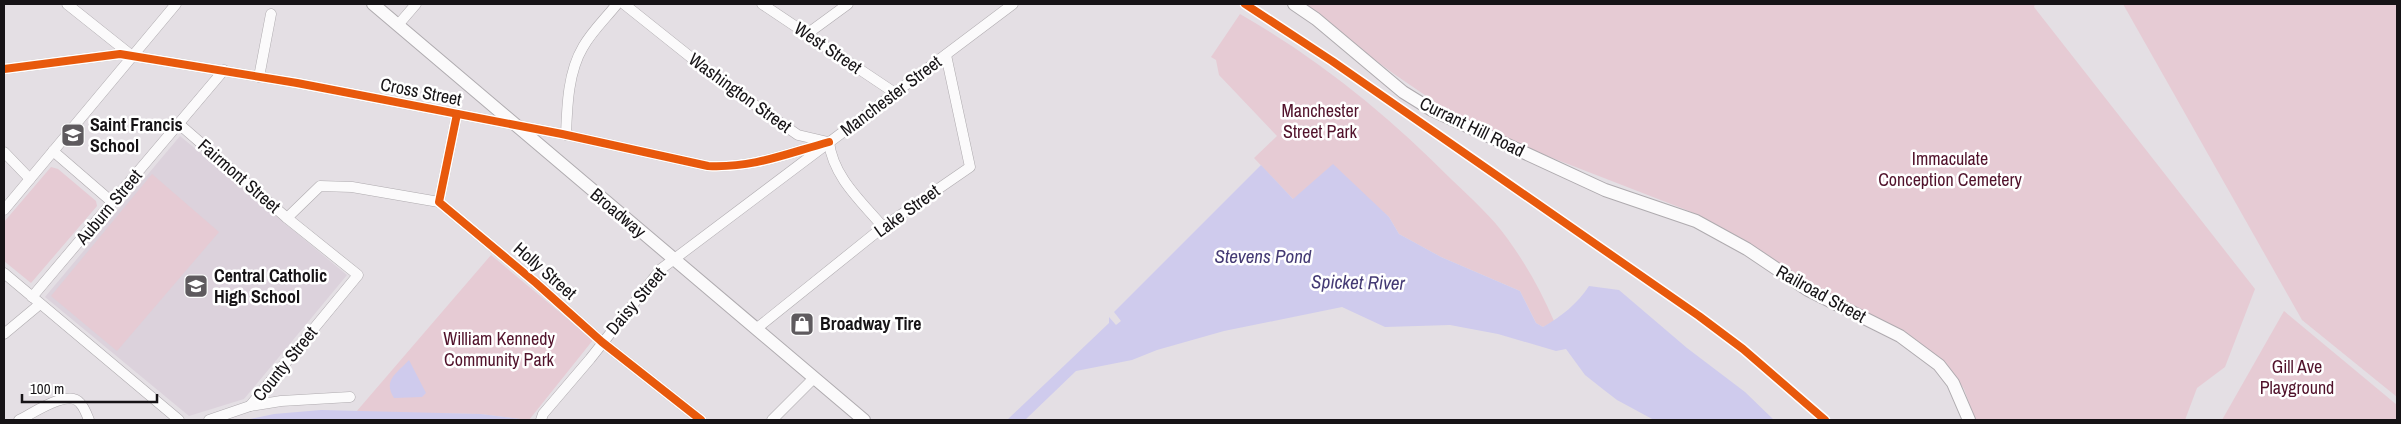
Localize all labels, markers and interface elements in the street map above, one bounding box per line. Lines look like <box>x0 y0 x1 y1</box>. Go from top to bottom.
street label: West Street <box>789 16 867 79</box>
street label: Washington Street <box>684 47 797 138</box>
street label: Manchester Street <box>835 49 946 142</box>
street label: Cross Street <box>378 71 464 112</box>
street label: Currant Hill Road <box>1416 90 1529 163</box>
park label: Manchester Street Park <box>1281 98 1359 144</box>
place label: Saint Francis School <box>90 112 183 158</box>
school or university icon: Saint Francis School <box>60 122 86 148</box>
street label: Fairmont Street <box>193 133 286 218</box>
park label: Immaculate Conception Cemetery <box>1878 146 2022 192</box>
street label: Auburn Street <box>69 164 147 250</box>
street label: Lake Street <box>869 178 945 243</box>
street label: Broadway <box>585 182 652 244</box>
street label: Holly Street <box>508 236 582 305</box>
water label: Stevens Pond <box>1214 243 1312 269</box>
street label: Railroad Street <box>1772 259 1871 329</box>
street label: Daisy Street <box>600 262 671 340</box>
place label: Central Catholic High School <box>214 263 327 309</box>
water label: Spicket River <box>1311 268 1406 296</box>
school or university icon: Central Catholic High School <box>183 273 209 299</box>
shop icon: Broadway Tire <box>789 311 815 337</box>
place label: Broadway Tire <box>820 311 921 336</box>
street label: County Street <box>246 321 323 407</box>
park label: William Kennedy Community Park <box>443 326 555 372</box>
park label: Gill Ave Playground <box>2260 354 2334 400</box>
scale bar <box>22 372 158 404</box>
text: 100 m <box>30 378 64 399</box>

